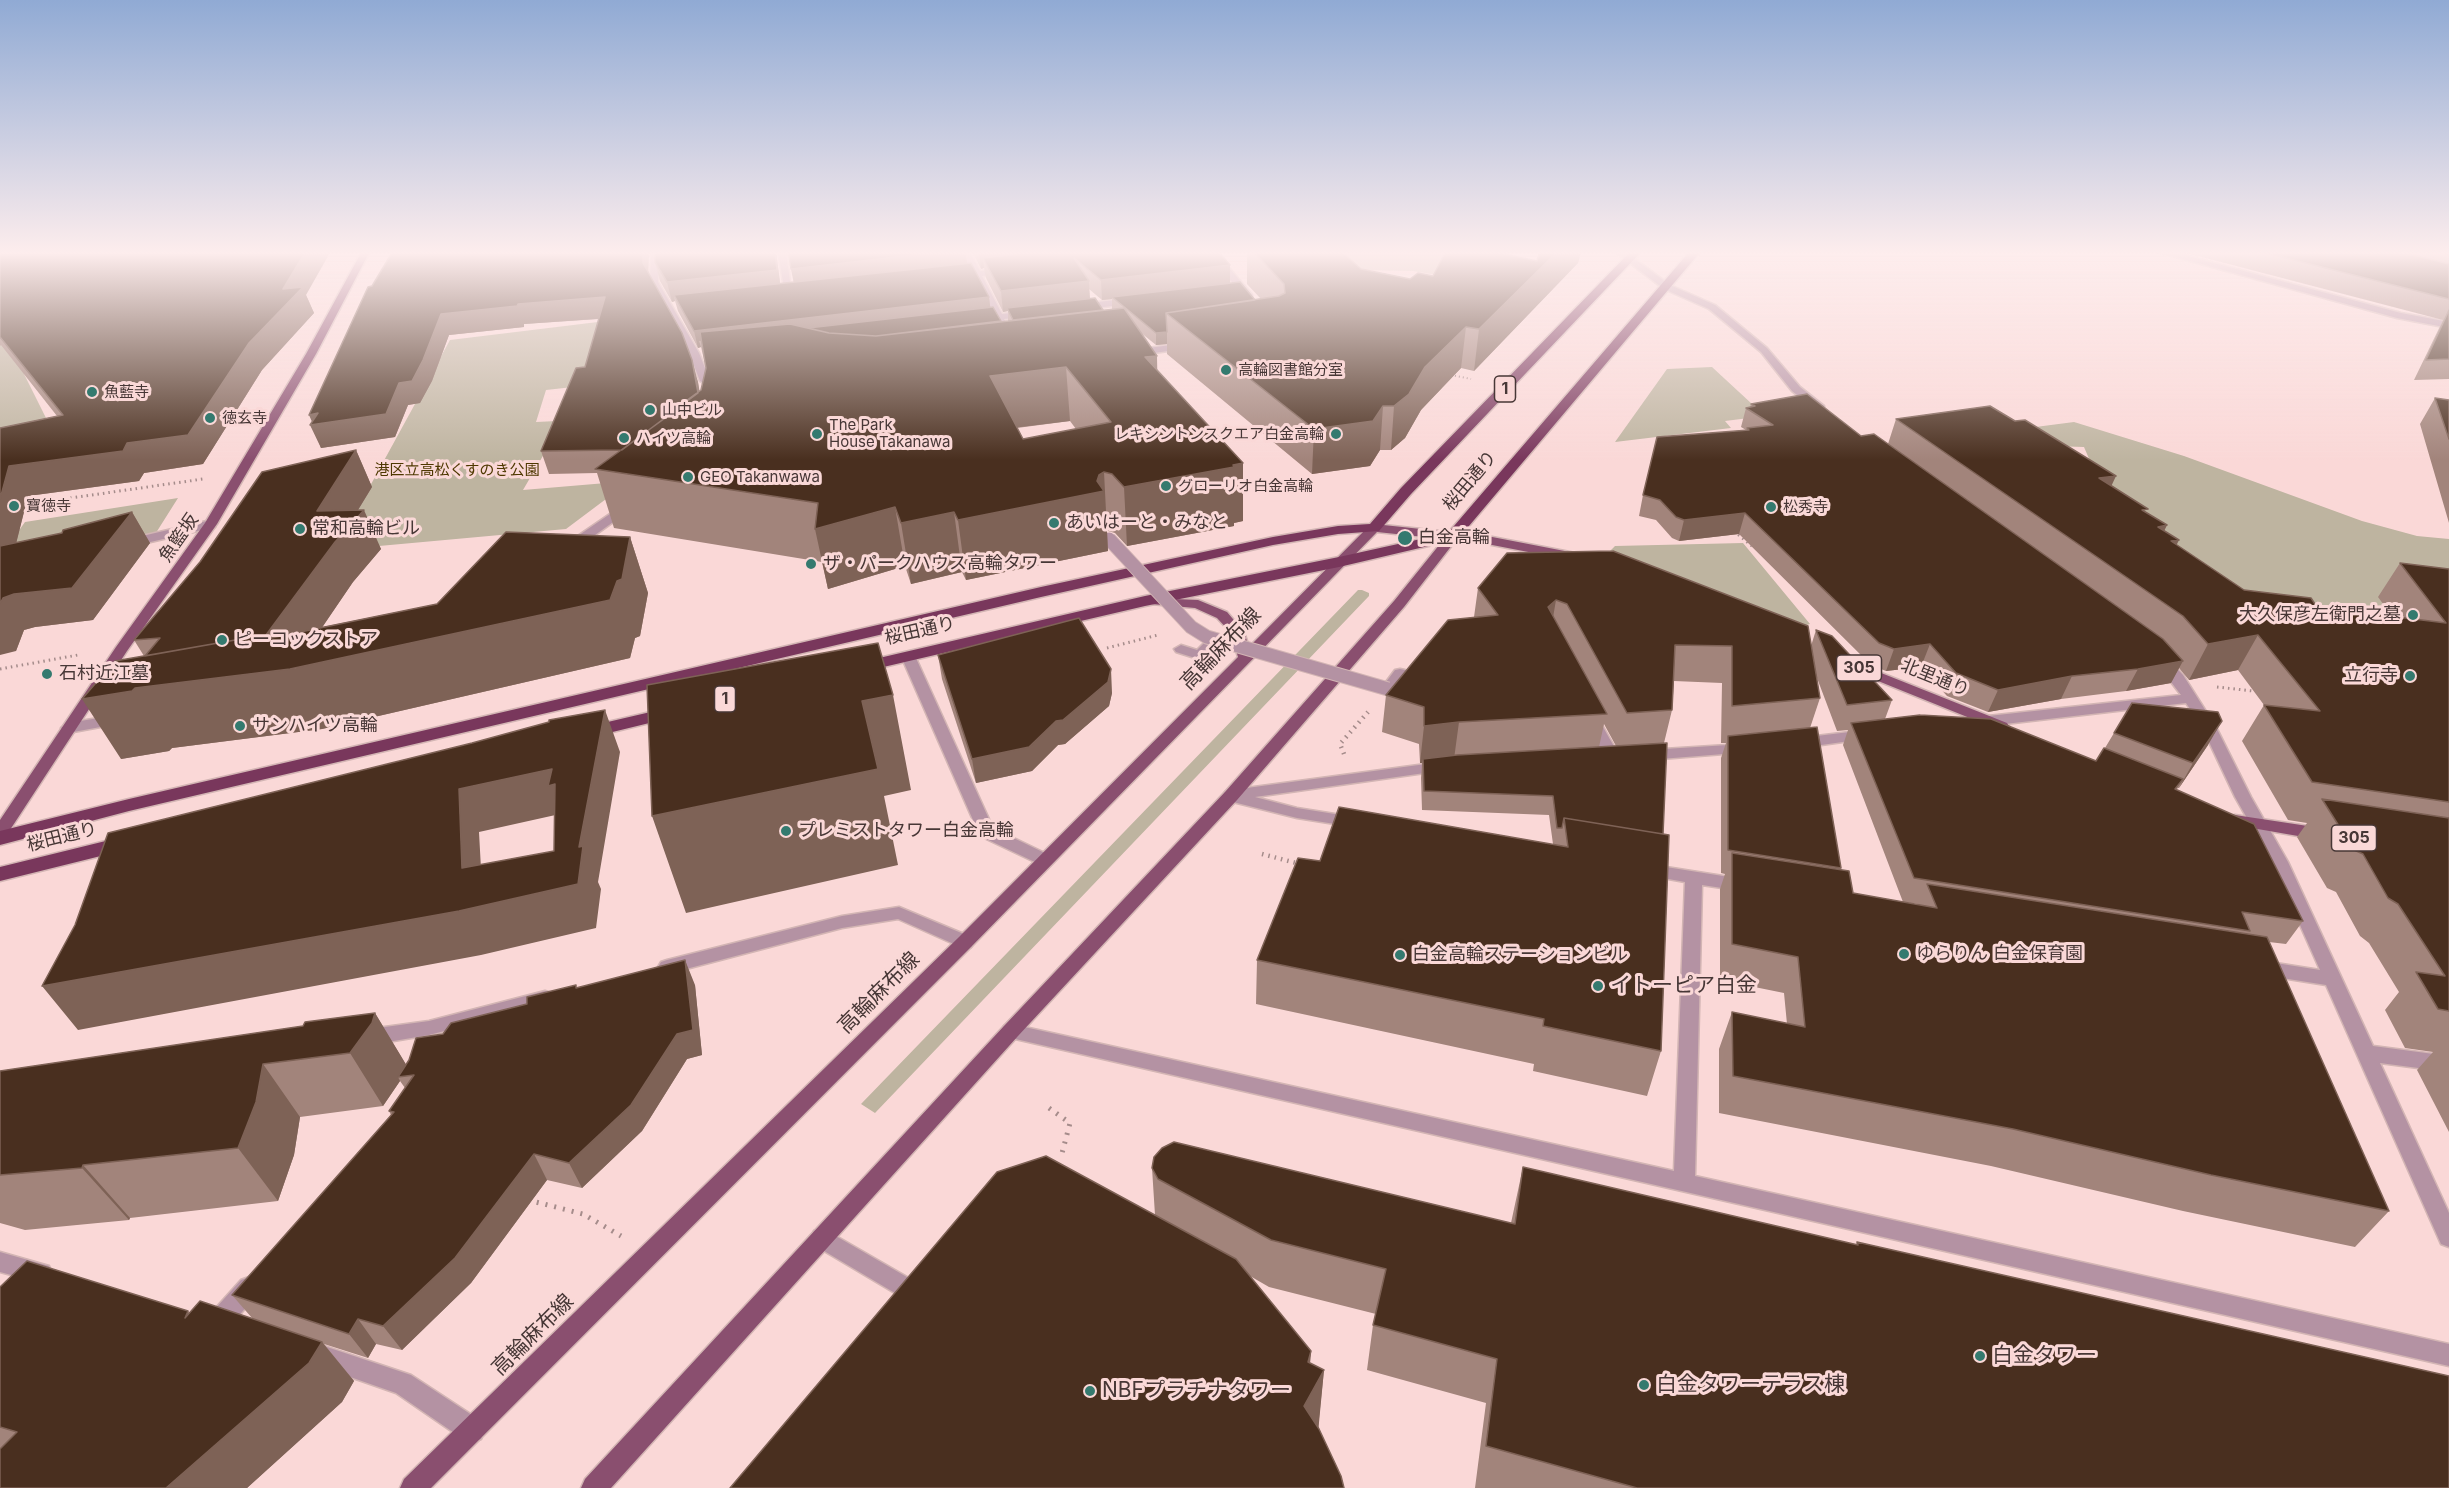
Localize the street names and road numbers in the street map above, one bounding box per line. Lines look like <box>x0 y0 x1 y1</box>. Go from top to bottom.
road number: 1 <box>1494 376 1516 402</box>
street label: 桜田通り <box>1439 446 1501 516</box>
street label: 魚籃坂 <box>155 510 203 566</box>
street label: 高輪麻布線 <box>1175 602 1267 696</box>
street label: 桜田通り <box>882 612 958 650</box>
road number: 305 <box>1836 655 1882 681</box>
street label: 北里通り <box>1898 655 1972 701</box>
road number: 1 <box>714 686 736 712</box>
street label: 桜田通り <box>24 818 100 856</box>
road number: 305 <box>2332 825 2376 851</box>
street label: 高輪麻布線 <box>833 947 925 1039</box>
street label: 高輪麻布線 <box>487 1289 579 1381</box>

